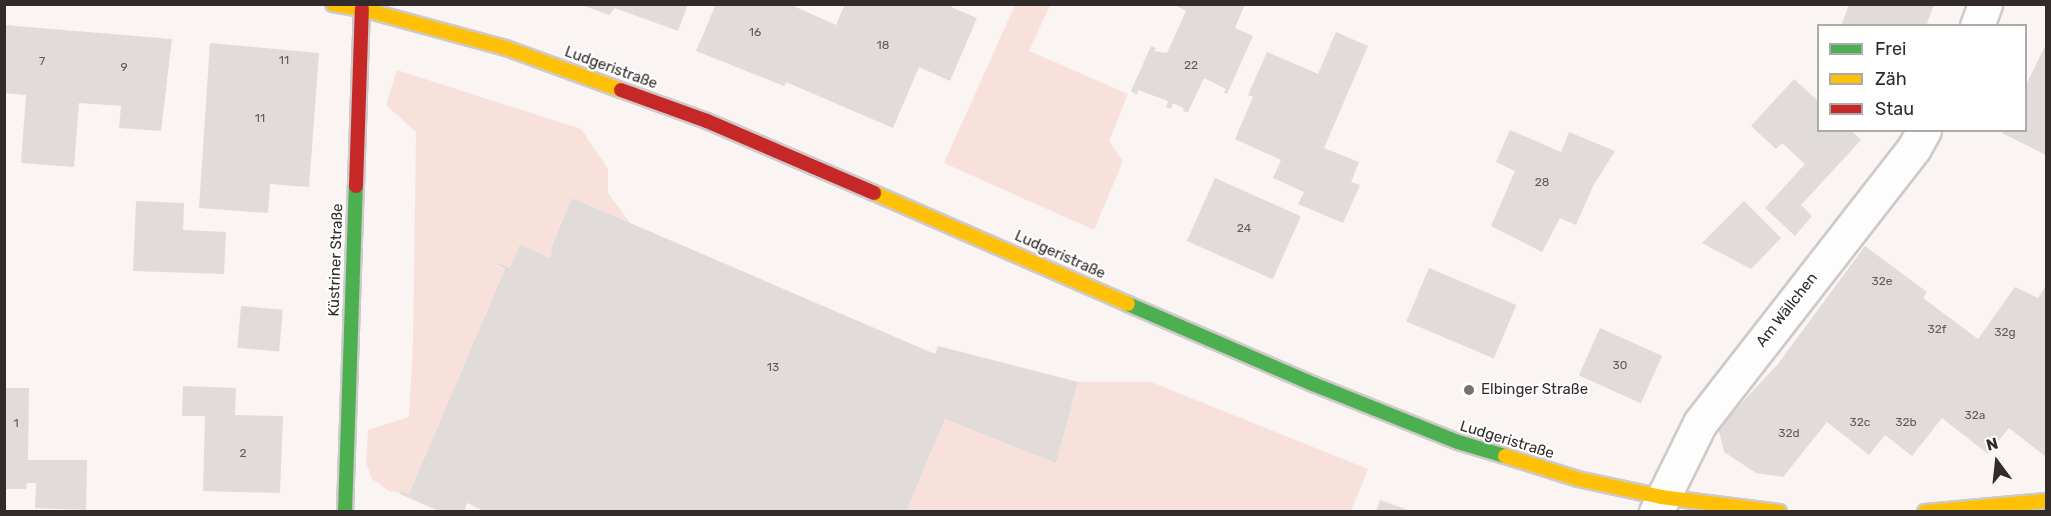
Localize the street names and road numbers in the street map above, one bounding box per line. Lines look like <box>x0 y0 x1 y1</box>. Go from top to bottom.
street label: Ludgeristraße <box>562 43 660 93</box>
street label: Küstriner Straße <box>325 203 347 317</box>
street label: Ludgeristraße <box>1012 227 1108 283</box>
street label: Am Wällchen <box>1752 269 1822 351</box>
street label: Ludgeristraße <box>1458 417 1556 463</box>

